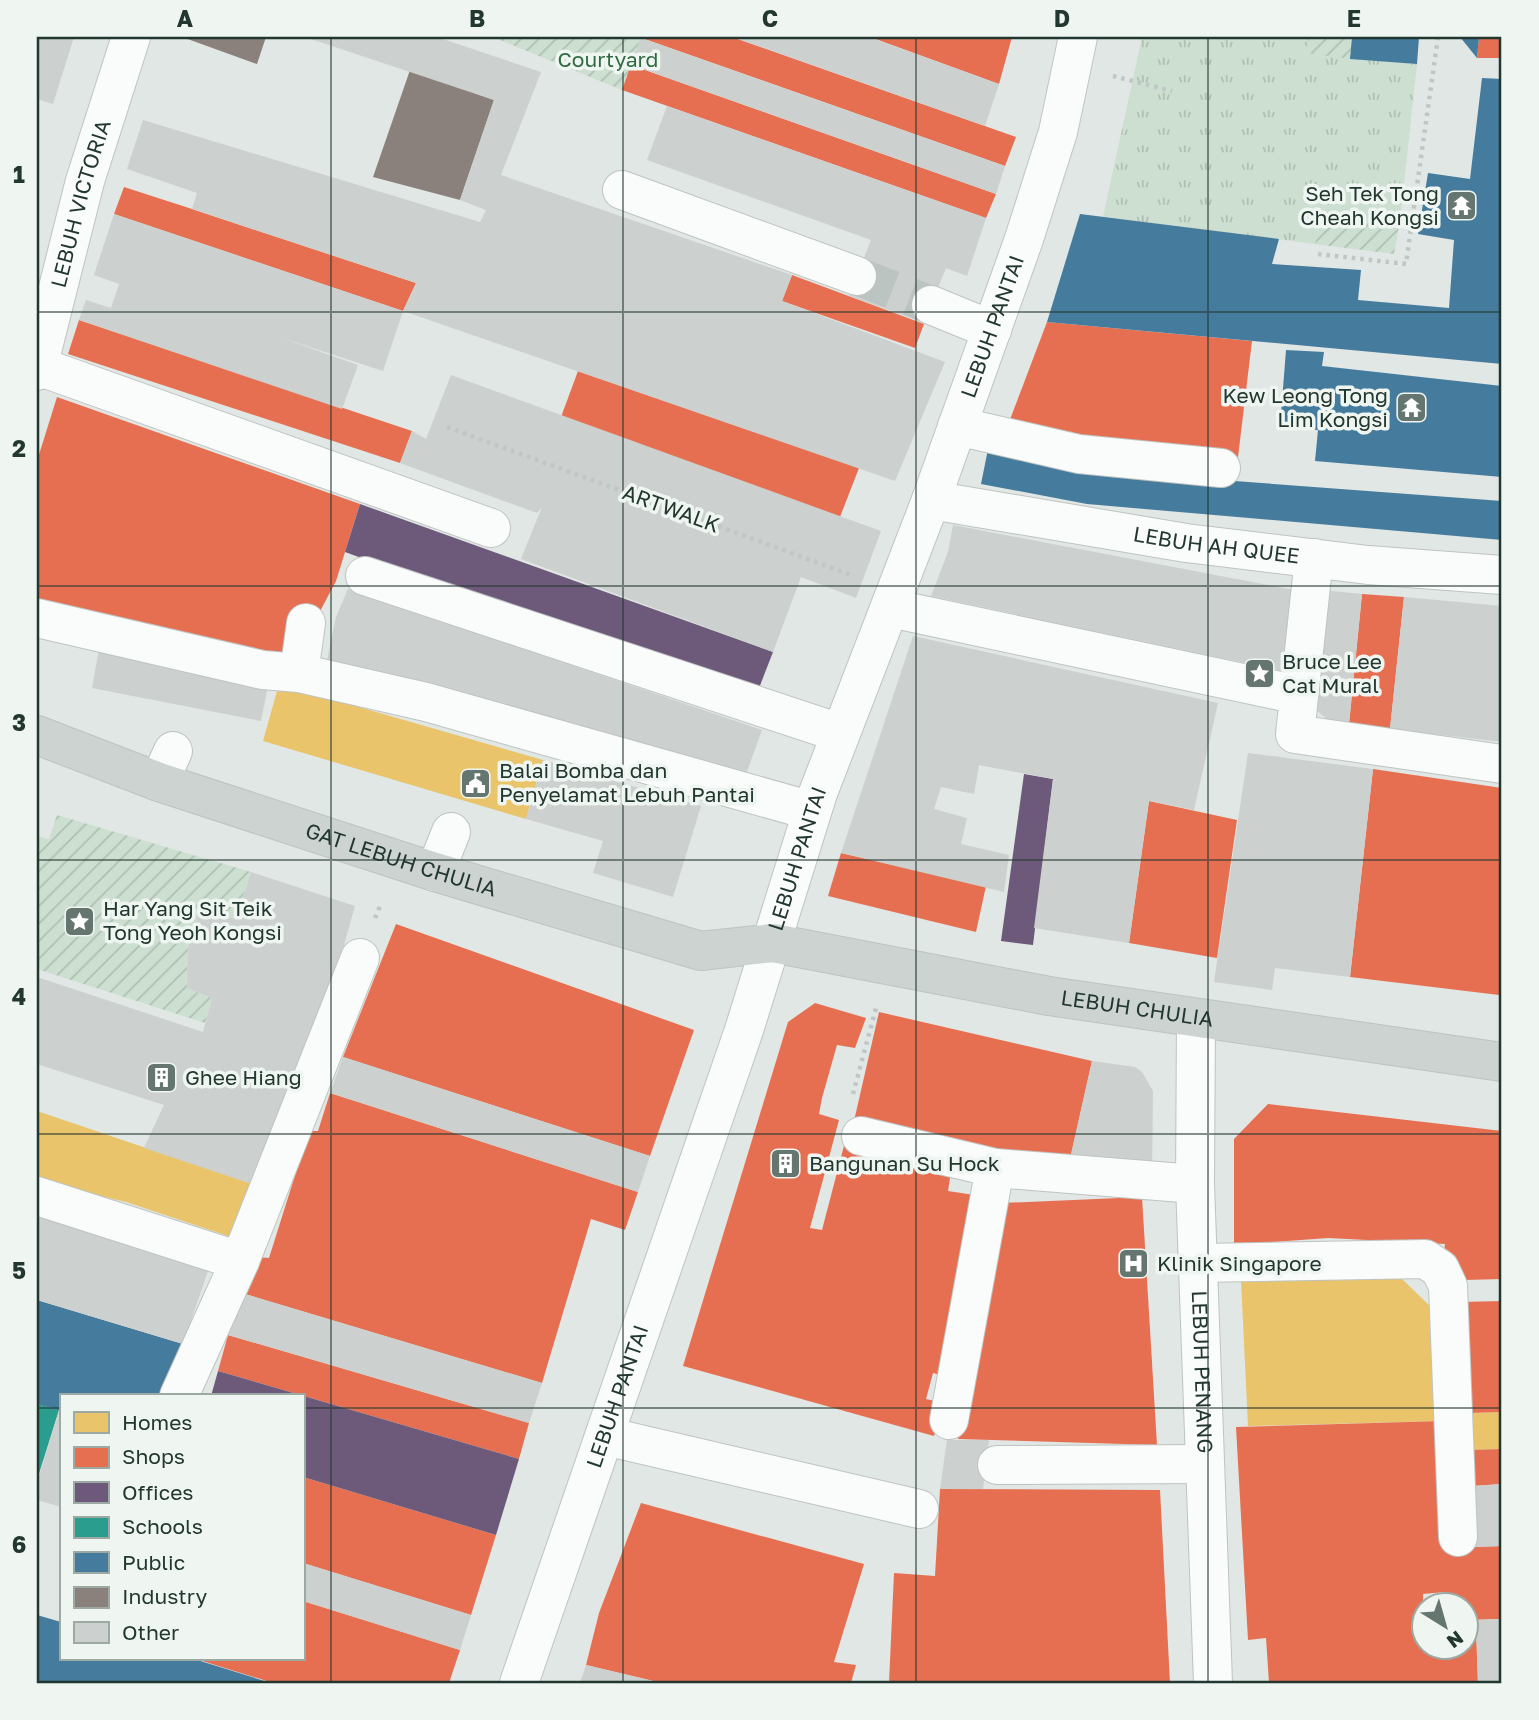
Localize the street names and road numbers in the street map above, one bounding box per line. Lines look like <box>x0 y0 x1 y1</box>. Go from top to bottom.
street label: LEBUH VICTORIA <box>45 116 116 290</box>
street label: LEBUH PANTAI <box>954 252 1029 401</box>
street label: ARTWALK <box>619 479 723 538</box>
street label: LEBUH AH QUEE <box>1132 520 1301 569</box>
street label: LEBUH PANTAI <box>762 783 831 934</box>
street label: GAT LEBUH CHULIA <box>303 817 500 902</box>
street label: LEBUH CHULIA <box>1059 984 1215 1032</box>
street label: LEBUH PENANG <box>1187 1290 1219 1454</box>
street label: LEBUH PANTAI <box>580 1321 653 1471</box>

